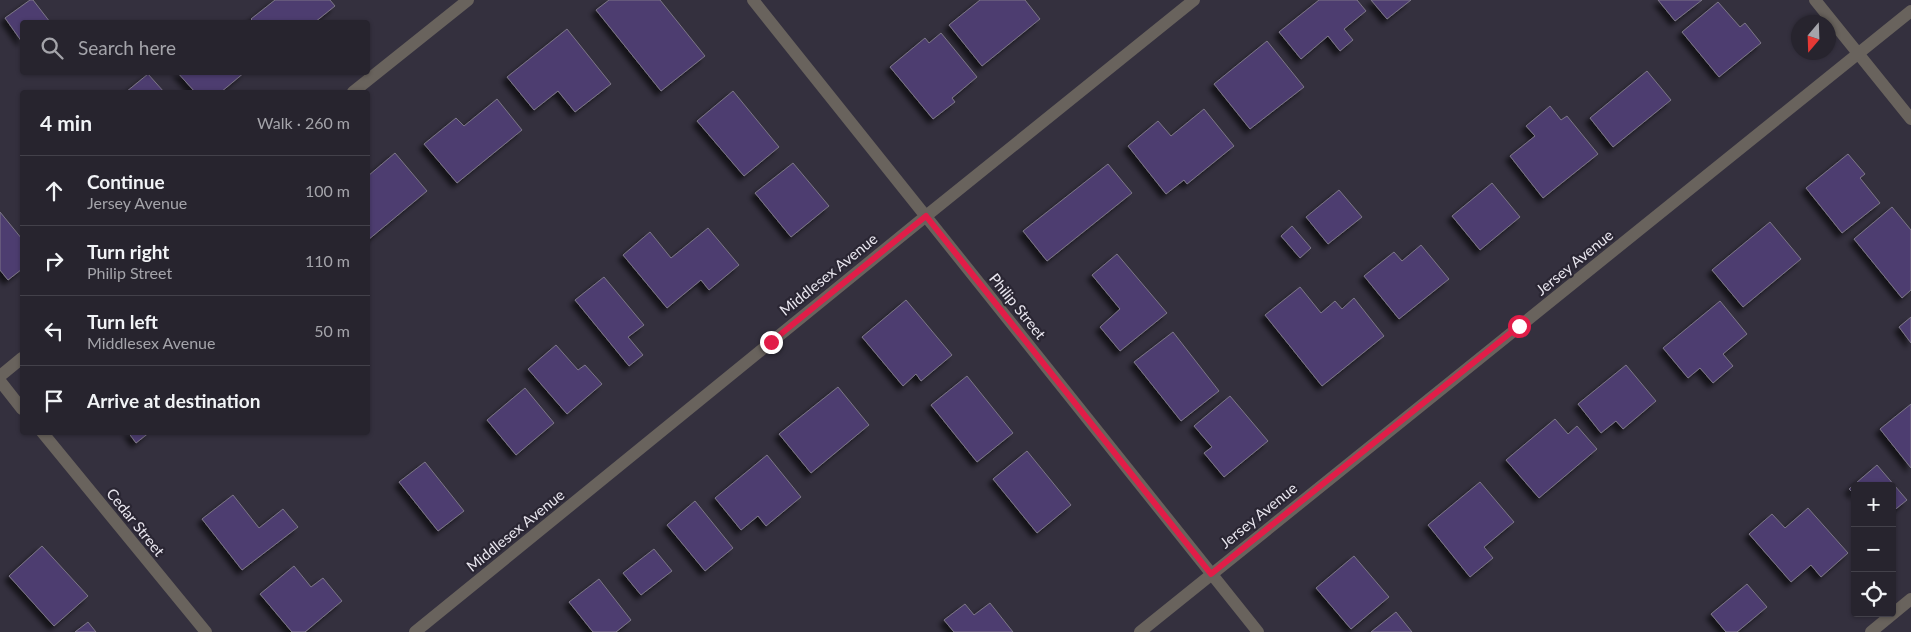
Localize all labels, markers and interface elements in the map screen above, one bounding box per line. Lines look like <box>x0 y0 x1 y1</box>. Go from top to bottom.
north arrow <box>1791 15 1836 60</box>
search box <box>20 20 370 75</box>
icon: search <box>38 34 66 62</box>
text: Search here <box>78 36 176 59</box>
text: 4 min <box>40 110 92 135</box>
text: Walk · 260 m <box>257 113 350 132</box>
text: Continue <box>87 170 165 193</box>
icon: ahead <box>40 177 68 205</box>
text: 100 m <box>305 181 350 200</box>
text: Jersey Avenue <box>87 193 187 212</box>
street label: Jersey Avenue <box>1532 225 1616 299</box>
street label: Middlesex Avenue <box>776 229 881 319</box>
text: Turn right <box>87 240 169 263</box>
icon: right <box>40 247 68 275</box>
text: 110 m <box>305 251 350 270</box>
text: Philip Street <box>87 263 172 282</box>
street label: Philip Street <box>986 269 1050 343</box>
text: Turn left <box>87 310 158 333</box>
route start <box>1508 315 1531 338</box>
icon: left <box>40 317 68 345</box>
text: 50 m <box>314 321 350 340</box>
route end <box>760 331 783 354</box>
text: Middlesex Avenue <box>87 333 216 352</box>
icon: arrive <box>40 387 68 415</box>
text: Arrive at destination <box>87 389 260 412</box>
street label: Jersey Avenue <box>1216 478 1300 552</box>
map controls <box>1851 482 1896 617</box>
button: + <box>1851 482 1896 527</box>
street label: Cedar Street <box>103 484 169 560</box>
street label: Middlesex Avenue <box>463 485 568 575</box>
button: − <box>1851 527 1896 572</box>
button: locate <box>1851 572 1896 617</box>

